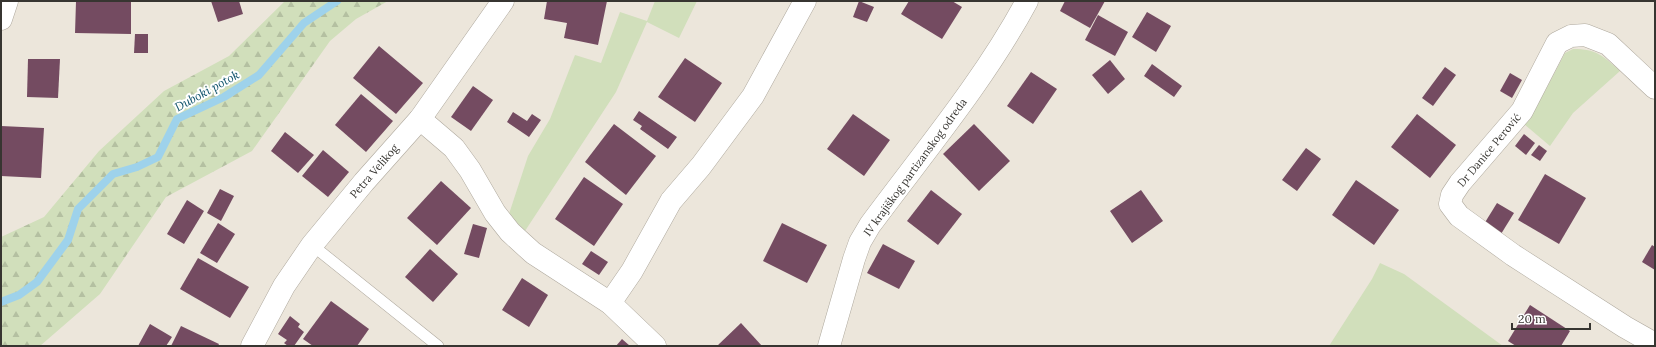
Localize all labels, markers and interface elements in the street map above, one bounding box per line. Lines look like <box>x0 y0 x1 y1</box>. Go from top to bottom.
water label: Duboki potok <box>172 67 242 114</box>
street label: IV krajiškog partizanskog odreda <box>860 95 970 239</box>
street label: Dr Danice Perović <box>1454 110 1524 190</box>
street label: Petra Velikog <box>347 140 402 201</box>
scale bar <box>1512 305 1590 331</box>
text: 20 m <box>1518 311 1546 326</box>

